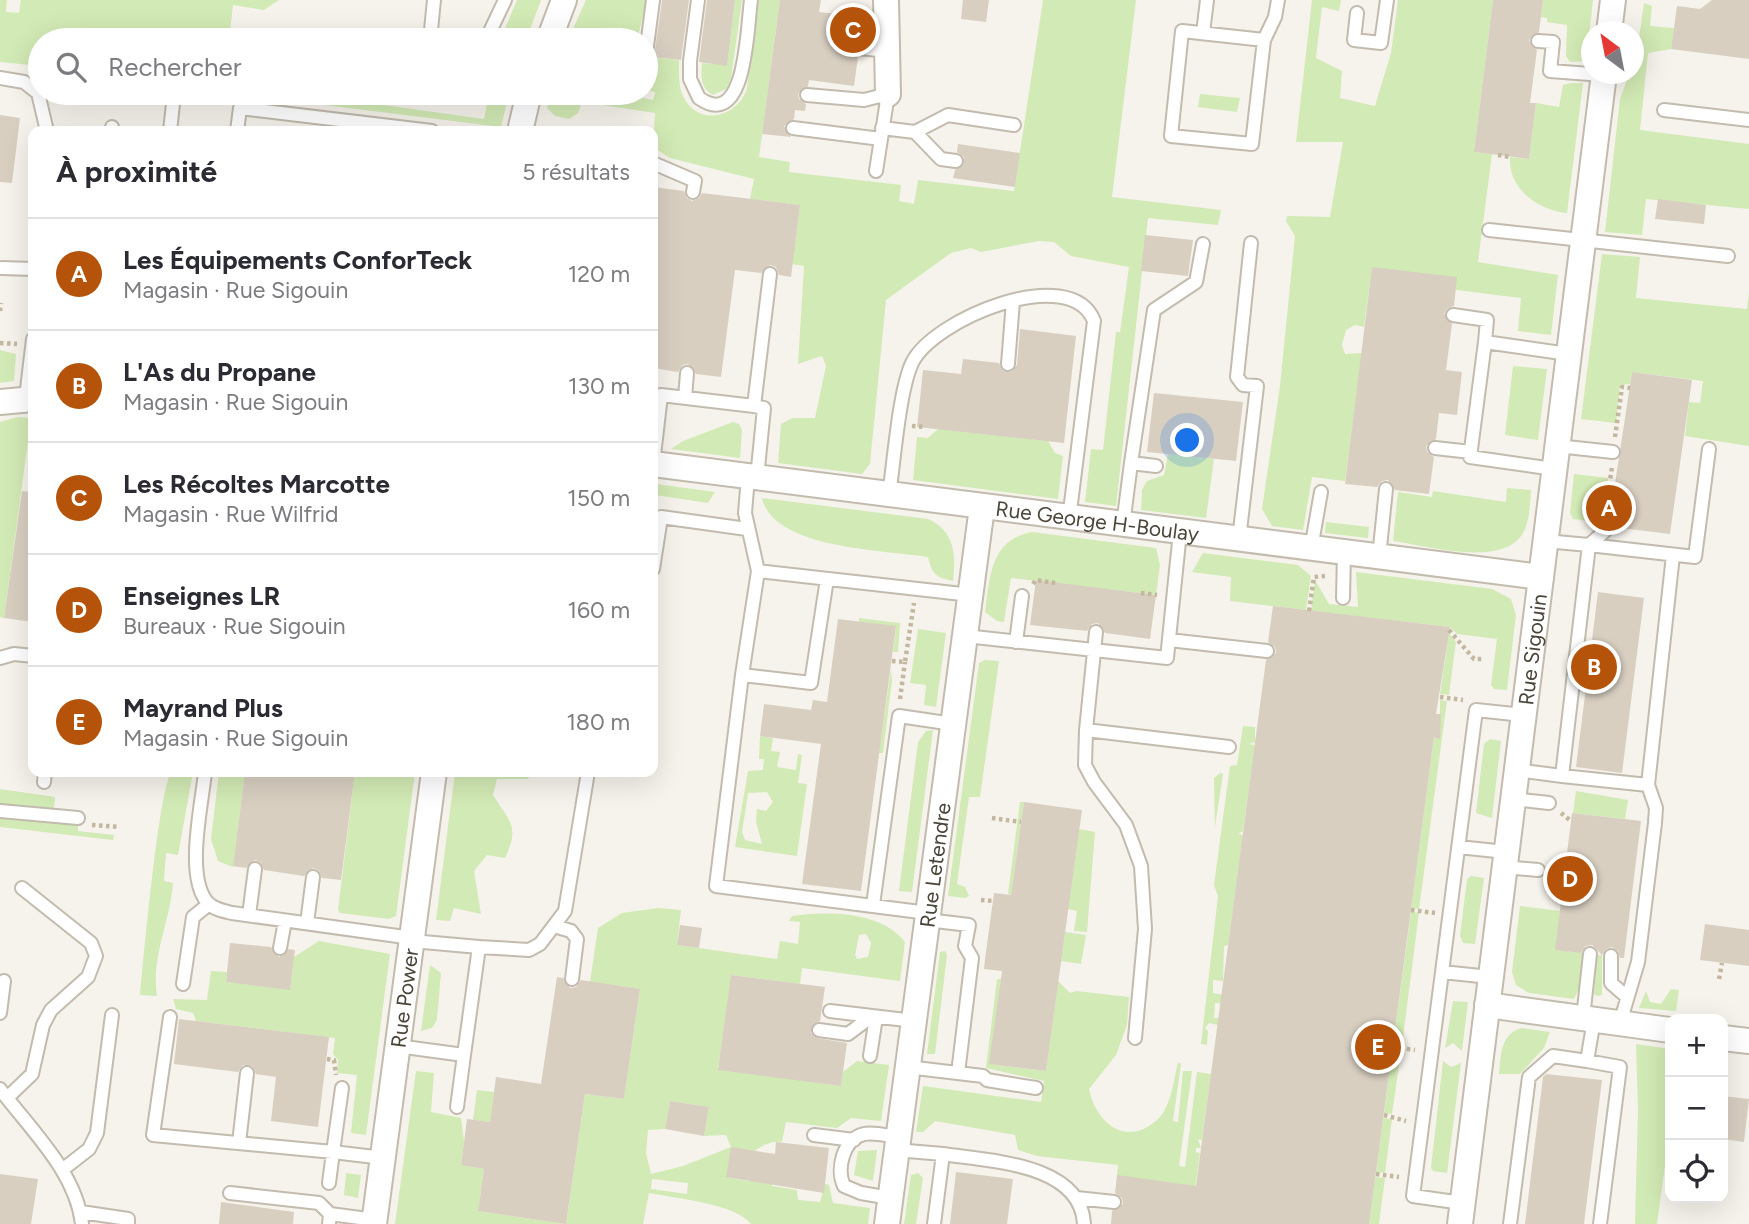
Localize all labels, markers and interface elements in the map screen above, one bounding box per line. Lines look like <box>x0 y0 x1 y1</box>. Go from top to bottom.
pin: C <box>830 4 876 56</box>
north arrow <box>1581 21 1644 84</box>
search box <box>28 28 658 105</box>
icon: search <box>52 48 90 86</box>
text: Rechercher <box>108 51 242 83</box>
text: À proximité <box>56 153 217 190</box>
text: 5 résultats <box>522 158 630 186</box>
text: Les Équipements ConforTeck <box>123 244 472 276</box>
text: A <box>71 260 87 288</box>
text: 120 m <box>568 260 630 288</box>
text: Magasin · Rue Sigouin <box>123 276 348 304</box>
text: L'As du Propane <box>123 356 316 388</box>
text: B <box>72 372 86 400</box>
text: 130 m <box>568 372 630 400</box>
text: Magasin · Rue Sigouin <box>123 388 348 416</box>
your location <box>1170 423 1204 457</box>
text: Les Récoltes Marcotte <box>123 468 390 500</box>
pin: A <box>1586 482 1632 534</box>
text: C <box>71 484 87 512</box>
text: 150 m <box>567 484 630 512</box>
street label: Rue George H-Boulay <box>994 495 1201 546</box>
text: Magasin · Rue Wilfrid <box>123 500 339 528</box>
text: Enseignes LR <box>123 580 280 612</box>
street label: Rue Sigouin <box>1513 592 1551 707</box>
text: D <box>71 596 87 624</box>
text: 160 m <box>567 596 630 624</box>
text: Bureaux · Rue Sigouin <box>123 612 346 640</box>
pin: B <box>1571 641 1617 693</box>
text: Mayrand Plus <box>123 692 283 724</box>
text: E <box>72 708 86 736</box>
text: 180 m <box>566 708 630 736</box>
text: Magasin · Rue Sigouin <box>123 724 348 752</box>
street label: Rue Letendre <box>914 801 955 929</box>
pin: D <box>1547 853 1593 905</box>
street label: Rue Power <box>385 947 423 1049</box>
map controls <box>1665 1014 1728 1203</box>
button: + <box>1665 1014 1728 1077</box>
pin: E <box>1355 1021 1401 1073</box>
button: − <box>1665 1077 1728 1140</box>
button: locate <box>1665 1140 1728 1203</box>

